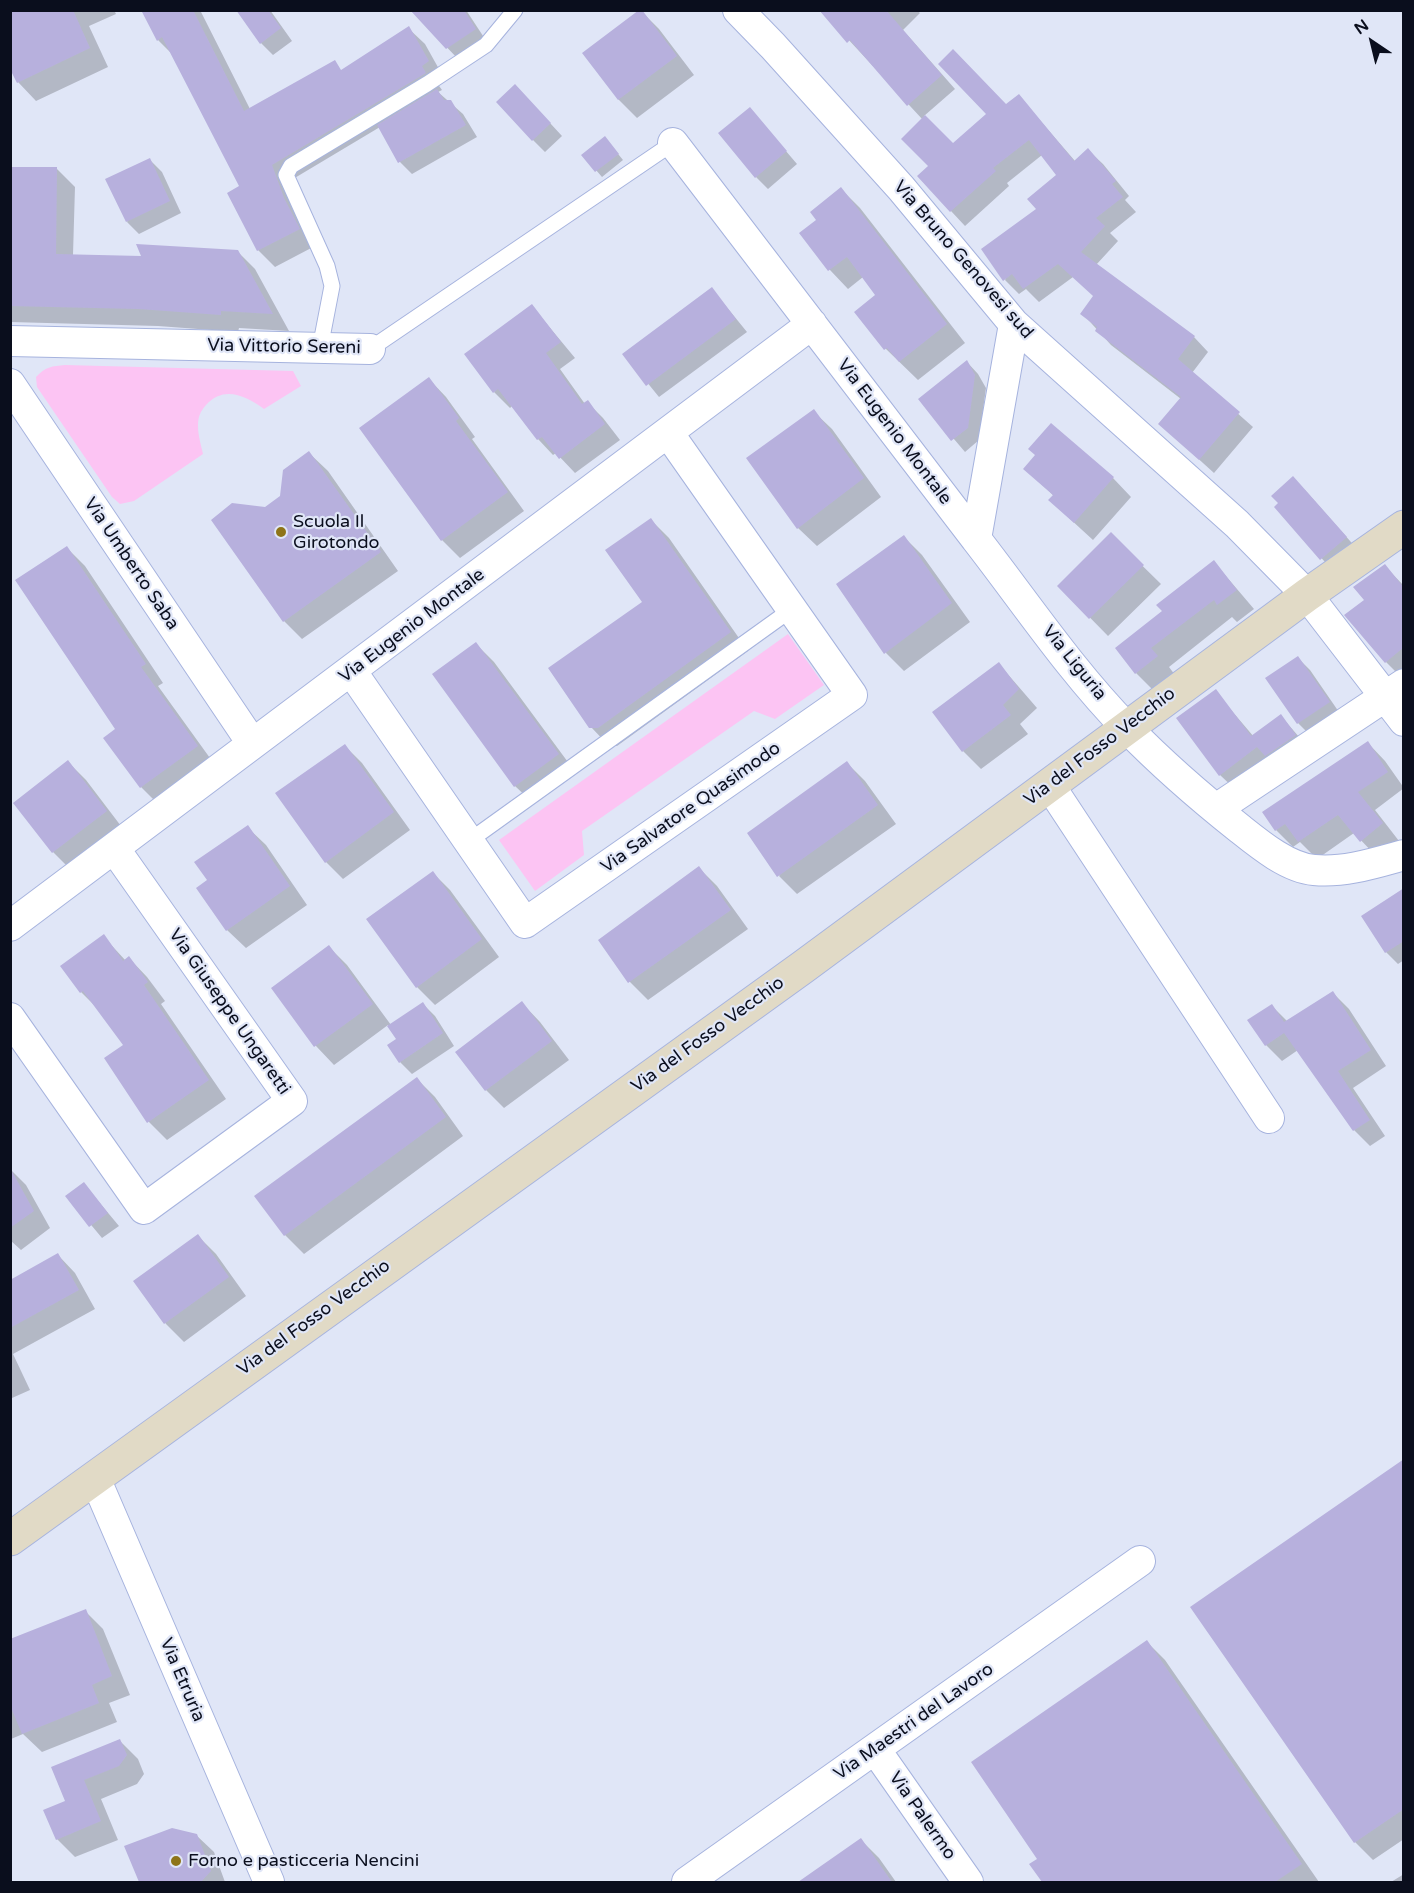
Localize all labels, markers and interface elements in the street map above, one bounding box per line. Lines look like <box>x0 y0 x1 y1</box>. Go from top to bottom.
north arrow <box>1342 12 1402 72</box>
text: N <box>1351 15 1373 39</box>
street label: Via Bruno Genovesi sud <box>888 177 1038 343</box>
street label: Via Vittorio Sereni <box>207 335 361 359</box>
street label: Via Eugenio Montale <box>832 355 956 509</box>
street label: Via Umberto Saba <box>79 494 183 634</box>
place label: Scuola Il Girotondo <box>293 511 380 554</box>
marker: Scuola Il Girotondo <box>274 525 288 539</box>
street label: Via Eugenio Montale <box>335 564 489 688</box>
street label: Via Liguria <box>1037 621 1111 705</box>
street label: Via del Fosso Vecchio <box>1020 683 1180 811</box>
street label: Via Salvatore Quasimodo <box>597 738 785 878</box>
street label: Via Giuseppe Ungaretti <box>163 925 295 1099</box>
street label: Via del Fosso Vecchio <box>627 972 789 1098</box>
street label: Via del Fosso Vecchio <box>233 1255 395 1381</box>
street label: Via Etruria <box>155 1635 209 1725</box>
street label: Via Maestri del Lavoro <box>830 1659 998 1785</box>
street label: Via Palermo <box>884 1768 960 1864</box>
place label: Forno e pasticceria Nencini <box>188 1850 419 1872</box>
marker: Forno e pasticceria Nencini <box>169 1854 183 1868</box>

